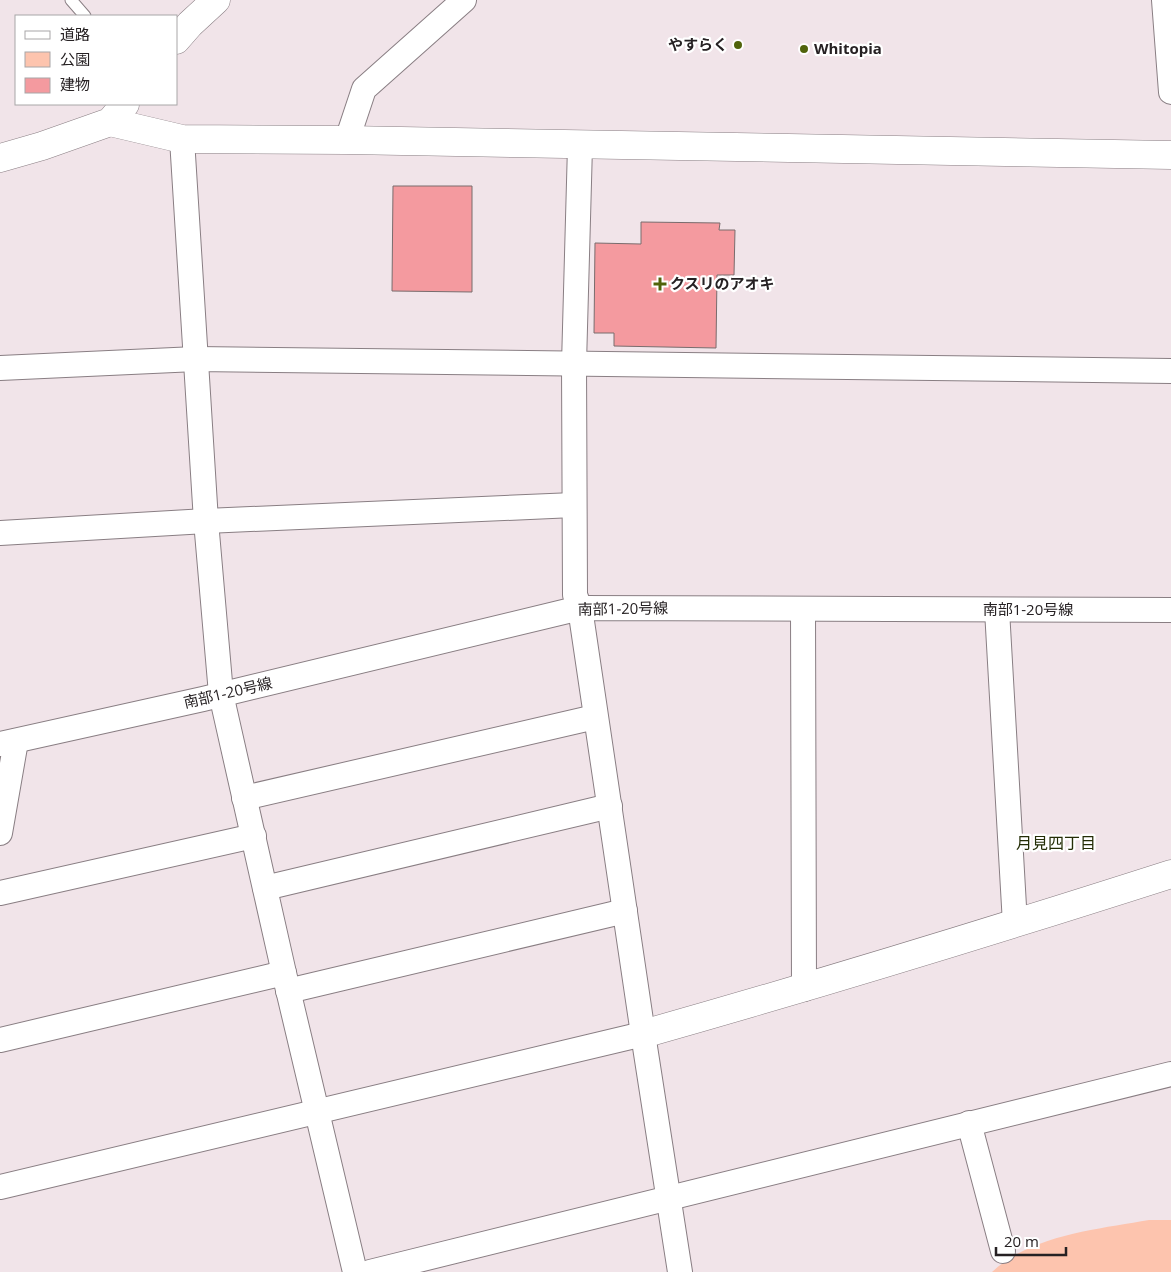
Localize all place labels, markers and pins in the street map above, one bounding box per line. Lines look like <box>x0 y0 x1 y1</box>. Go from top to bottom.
place label: やすらく <box>668 34 728 54</box>
place label: Whitopia <box>814 38 882 58</box>
marker: やすらく <box>732 39 744 51</box>
marker: Whitopia <box>798 43 810 55</box>
place label: クスリのアオキ <box>670 273 775 293</box>
marker: クスリのアオキ <box>654 278 666 290</box>

